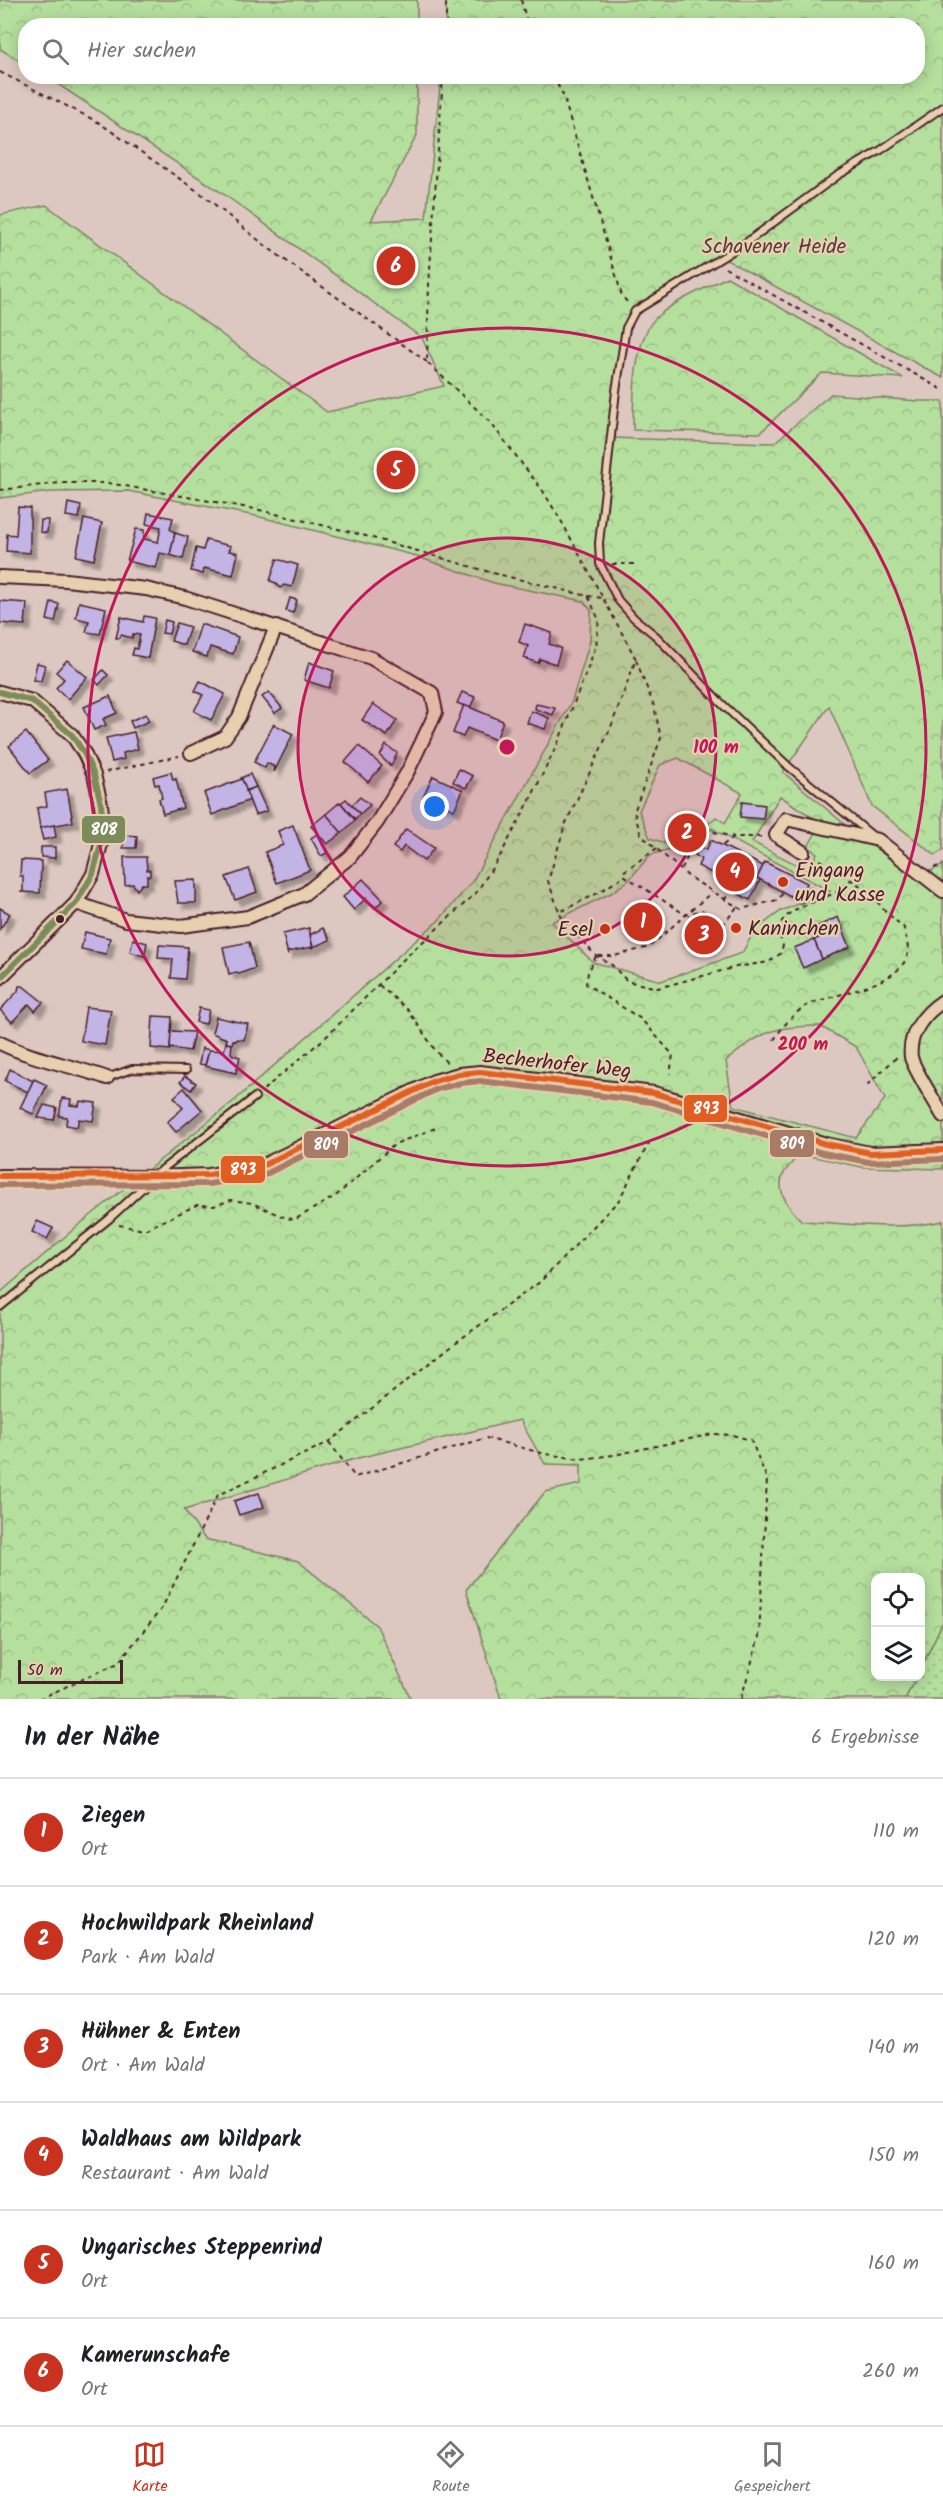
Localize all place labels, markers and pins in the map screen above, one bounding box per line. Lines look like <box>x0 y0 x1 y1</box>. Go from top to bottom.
pin: 6 <box>376 244 416 288</box>
pin: 5 <box>376 448 416 492</box>
centre of rings <box>497 737 517 757</box>
pin: 2 <box>668 810 706 856</box>
pin: 4 <box>716 850 754 894</box>
place label: Eingang und Kasse <box>795 855 885 912</box>
marker: Eingang und Kasse <box>776 875 790 889</box>
pin: 1 <box>624 900 662 944</box>
pin: 3 <box>684 912 724 958</box>
unlabelled marker <box>54 913 66 925</box>
place label: Kaninchen <box>748 913 839 946</box>
place label: Esel <box>557 914 593 947</box>
marker: Kaninchen <box>729 921 743 935</box>
marker: Esel <box>598 922 612 936</box>

